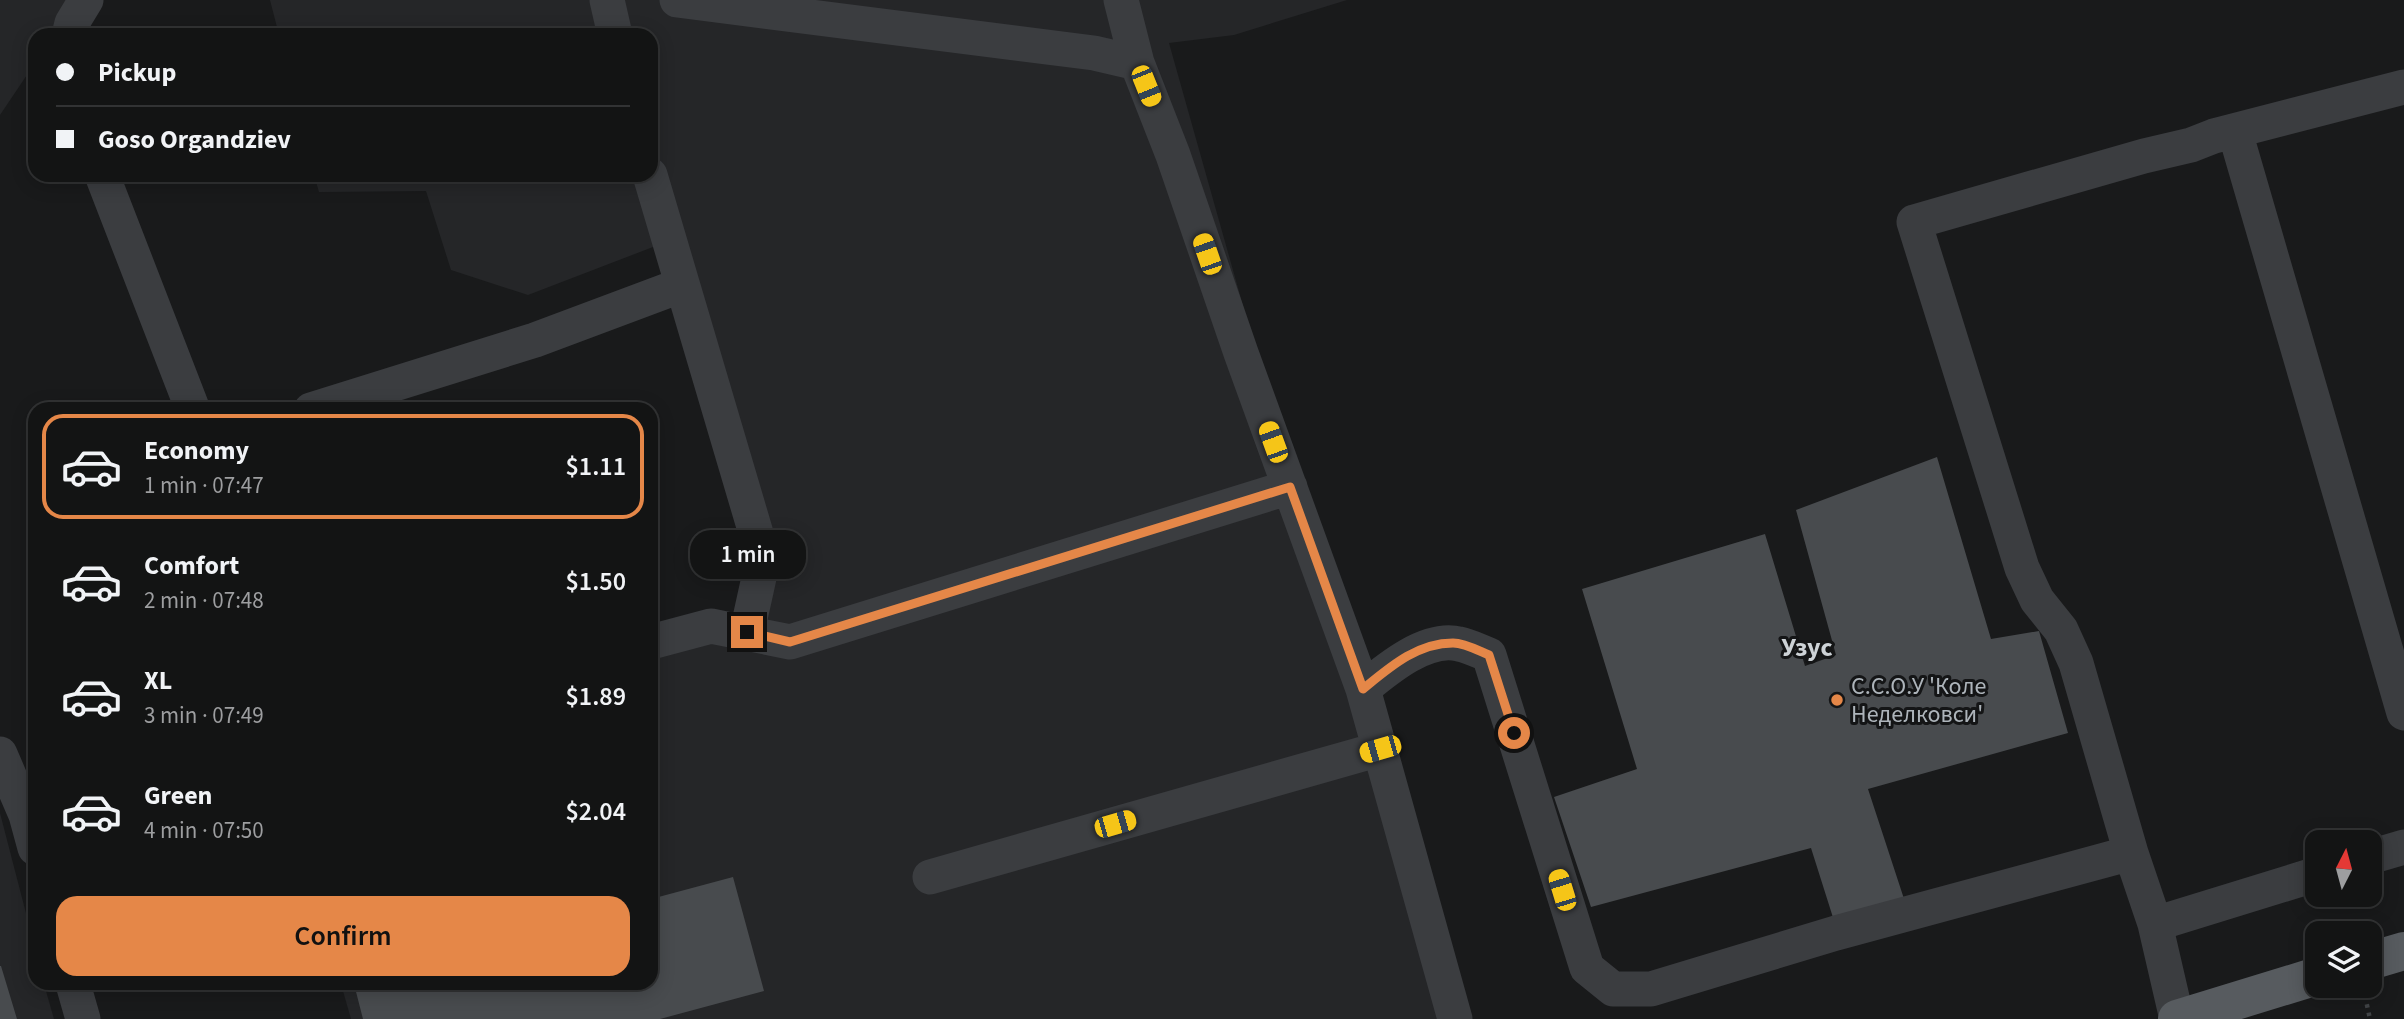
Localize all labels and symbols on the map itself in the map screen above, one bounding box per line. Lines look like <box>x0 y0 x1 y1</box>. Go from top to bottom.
car <box>1129 63 1164 109</box>
car <box>1191 231 1224 277</box>
car <box>1256 419 1291 465</box>
callout: 1 min <box>689 530 805 580</box>
route end <box>731 616 763 648</box>
district label: Узус <box>1781 629 1833 666</box>
place label: С.С.О.У 'Коле Неделковси' <box>1851 669 1986 732</box>
marker: С.С.О.У 'Коле Неделковси' <box>1829 692 1845 708</box>
route start <box>1498 717 1530 749</box>
car <box>1357 733 1404 765</box>
car <box>1092 808 1139 840</box>
north arrow <box>2305 830 2382 906</box>
car <box>1546 867 1579 913</box>

